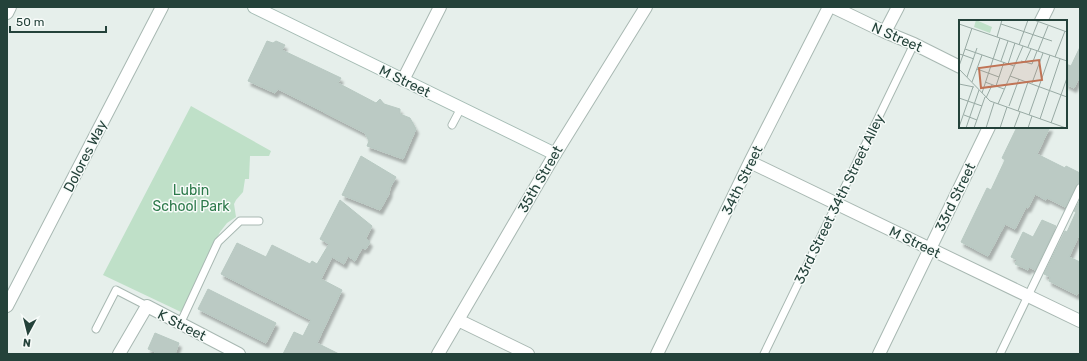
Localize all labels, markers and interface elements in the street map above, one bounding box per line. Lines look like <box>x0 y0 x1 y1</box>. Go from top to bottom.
scale bar <box>10 8 106 34</box>
text: 50 m <box>16 15 44 29</box>
street label: N Street <box>869 19 925 56</box>
inset map <box>959 20 1067 128</box>
street label: M Street <box>376 62 434 101</box>
street label: 33rd Street 34th Street Alley <box>791 111 888 287</box>
street label: Dolores Way <box>60 117 111 195</box>
street label: 35th Street <box>514 142 567 216</box>
street label: 34th Street <box>718 142 767 218</box>
street label: 33rd Street <box>932 160 980 234</box>
park label: Lubin School Park <box>153 182 230 215</box>
street label: M Street <box>886 223 944 262</box>
street label: K Street <box>155 306 209 345</box>
north arrow <box>8 313 48 353</box>
text: N <box>22 335 32 349</box>

